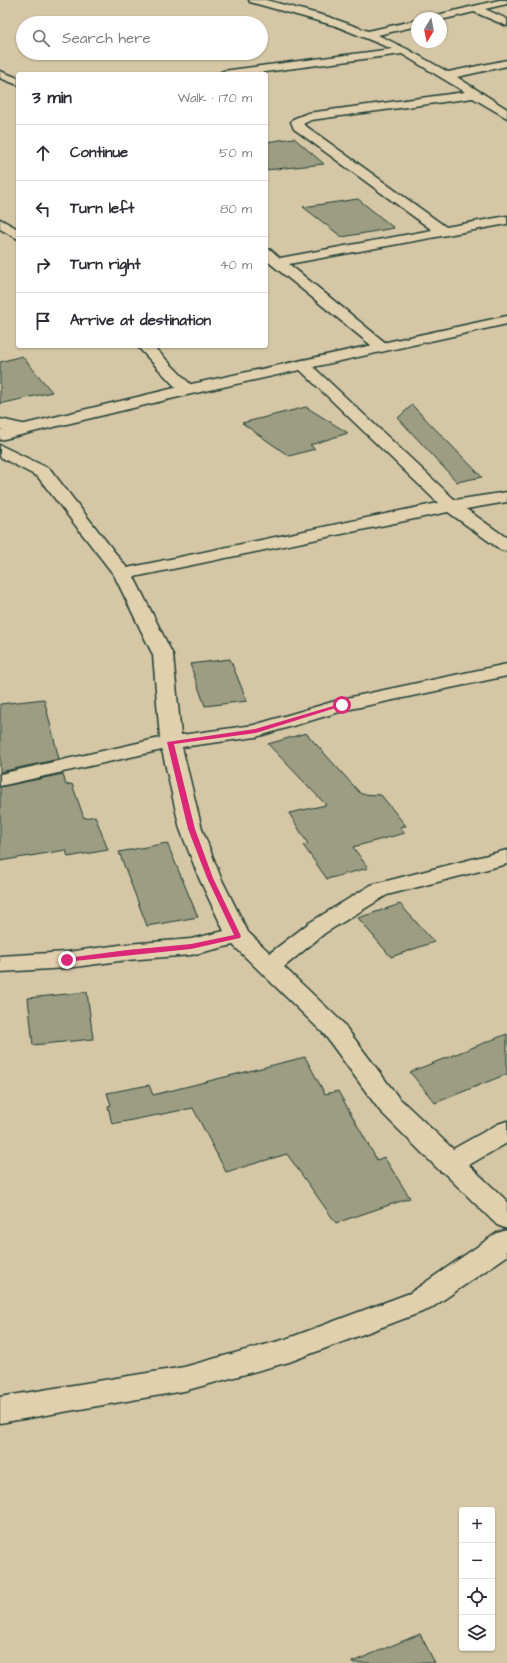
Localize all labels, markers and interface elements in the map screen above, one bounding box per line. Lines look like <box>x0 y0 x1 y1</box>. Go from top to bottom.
north arrow <box>411 12 447 48</box>
search box <box>16 16 268 60</box>
icon: search <box>30 27 52 49</box>
text: Search here <box>62 28 151 49</box>
text: 3 min <box>32 86 72 110</box>
text: Walk · 170 m <box>178 89 252 107</box>
icon: ahead <box>32 142 54 164</box>
text: Continue <box>70 142 128 163</box>
text: 50 m <box>219 144 252 162</box>
icon: left <box>32 198 54 220</box>
text: Turn left <box>70 198 134 219</box>
text: 80 m <box>220 200 252 218</box>
icon: right <box>32 254 54 276</box>
text: Turn right <box>70 254 141 275</box>
text: 40 m <box>220 256 252 274</box>
icon: arrive <box>32 310 54 332</box>
text: Arrive at destination <box>70 310 211 331</box>
route start <box>333 696 351 714</box>
route end <box>58 951 76 969</box>
map controls <box>459 1507 495 1651</box>
button: + <box>459 1507 495 1543</box>
button: − <box>459 1543 495 1579</box>
button: locate <box>459 1579 495 1615</box>
button: layers <box>459 1615 495 1651</box>

